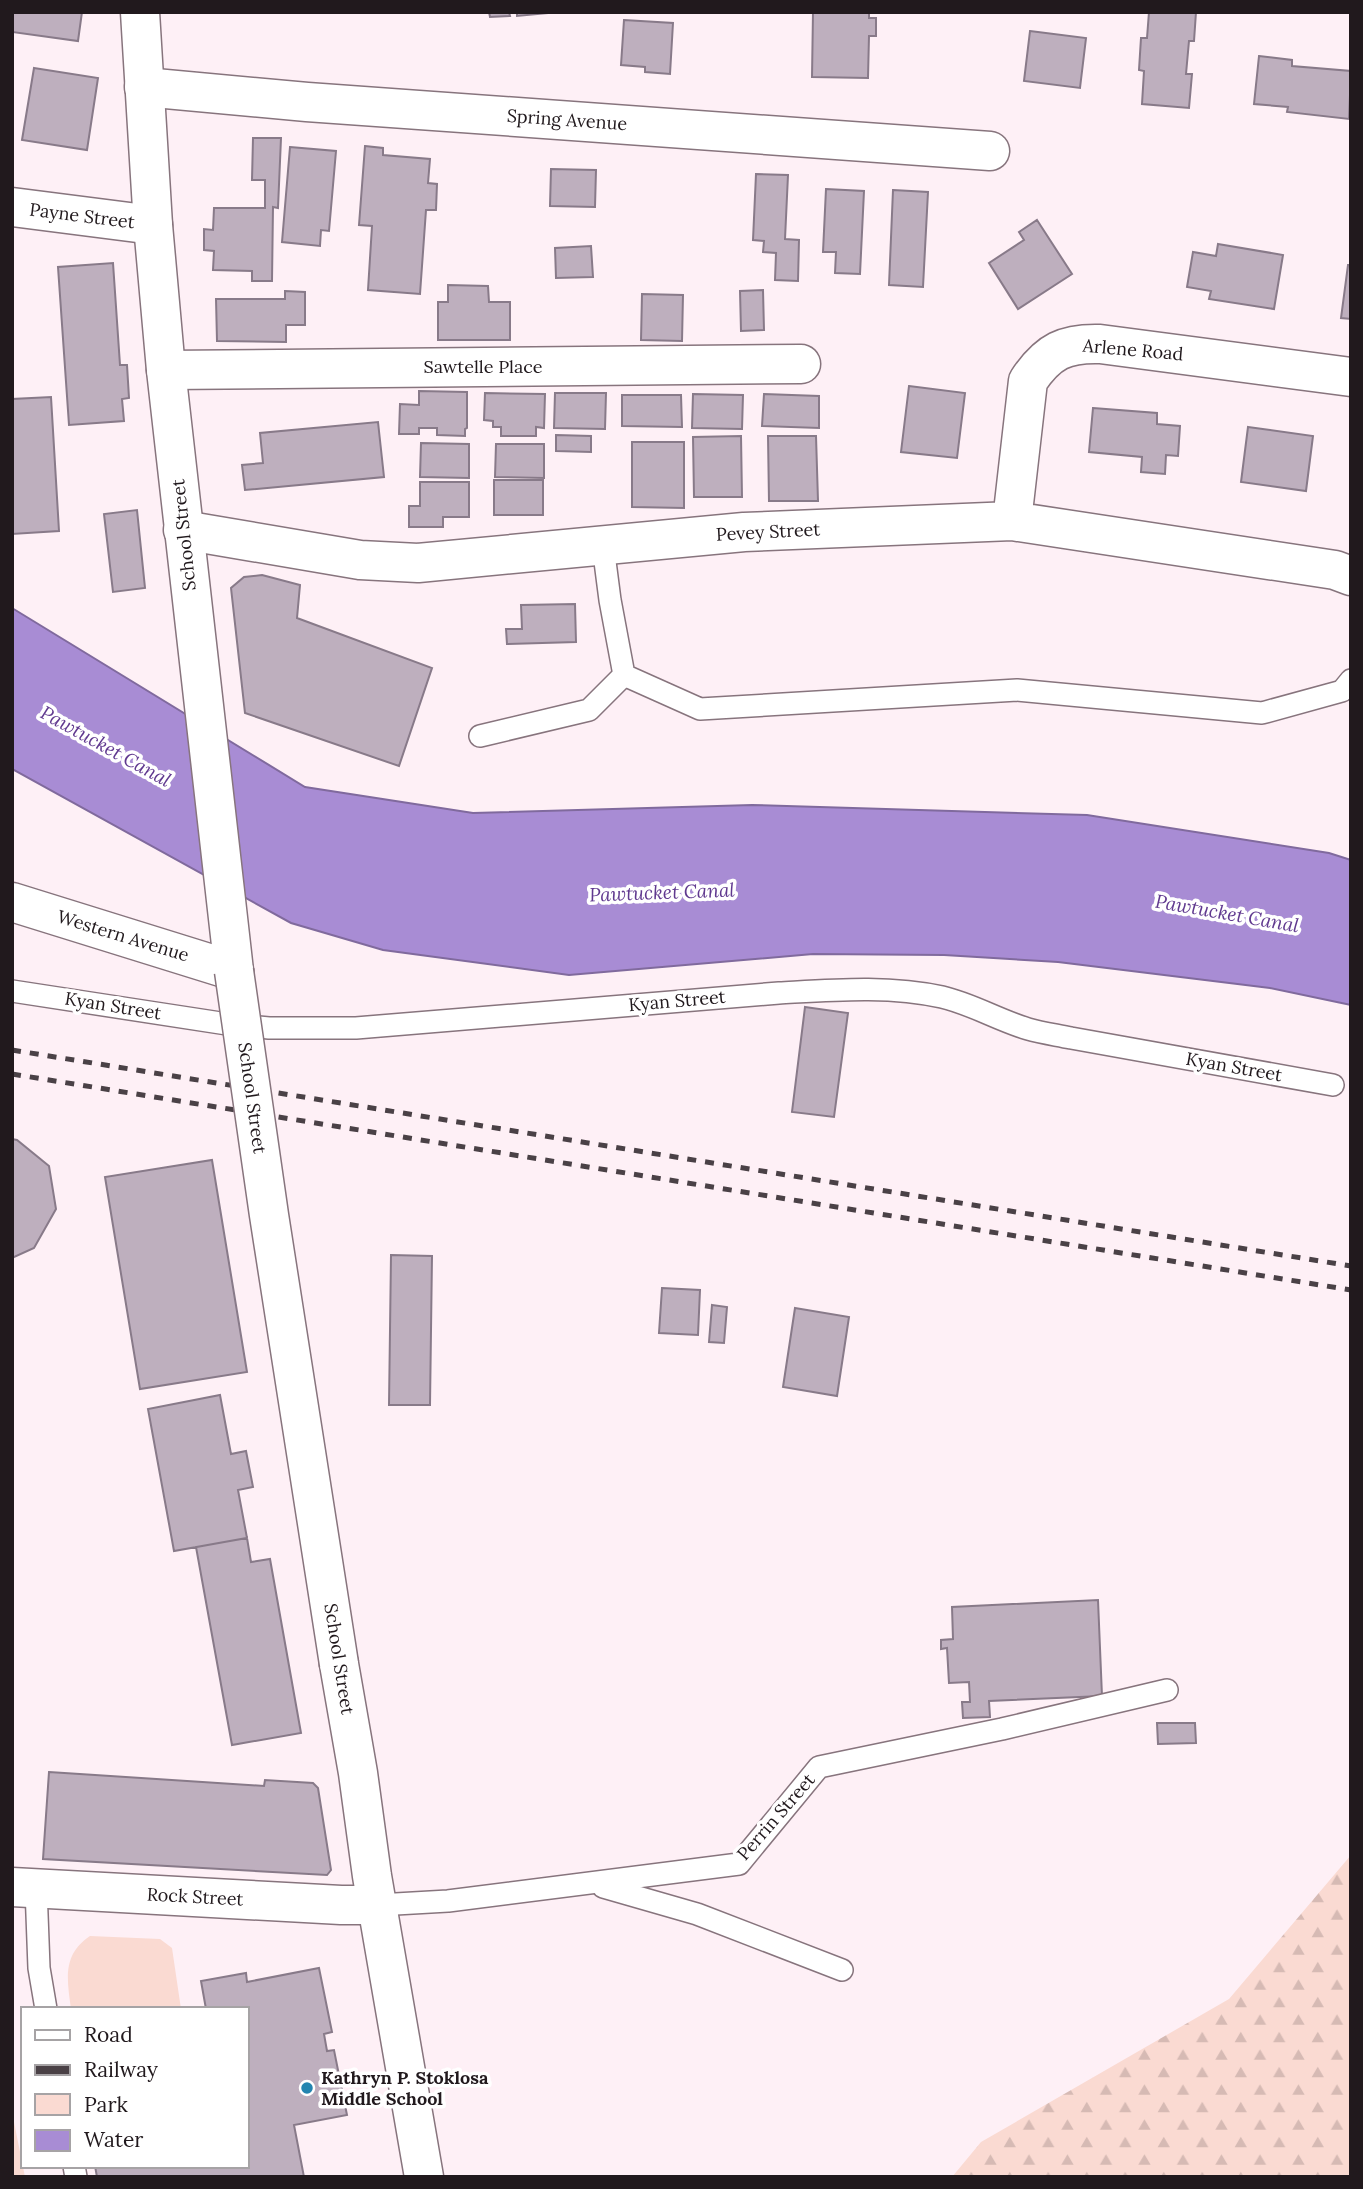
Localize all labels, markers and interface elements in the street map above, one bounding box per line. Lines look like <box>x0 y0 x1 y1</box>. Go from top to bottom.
street label: Spring Avenue <box>506 104 628 135</box>
street label: Payne Street <box>28 198 136 233</box>
street label: Arlene Road <box>1081 334 1184 365</box>
street label: Sawtelle Place <box>424 355 543 378</box>
street label: School Street <box>166 478 201 592</box>
street label: Pevey Street <box>715 517 821 546</box>
water label: Pawtucket Canal <box>37 700 176 792</box>
water label: Pawtucket Canal <box>589 877 736 907</box>
water label: Pawtucket Canal <box>1153 889 1301 938</box>
street label: Western Avenue <box>54 905 192 967</box>
street label: Kyan Street <box>627 985 726 1016</box>
street label: Kyan Street <box>63 987 163 1024</box>
street label: School Street <box>233 1041 272 1155</box>
street label: Kyan Street <box>1184 1047 1284 1086</box>
street label: School Street <box>319 1602 360 1716</box>
street label: Perrin Street <box>732 1768 820 1865</box>
street label: Rock Street <box>146 1882 244 1911</box>
legend <box>21 2007 248 2168</box>
text: Road <box>84 2021 133 2048</box>
text: Railway <box>84 2056 158 2083</box>
place label: Kathryn P. Stoklosa Middle School <box>321 2066 489 2110</box>
marker: Kathryn P. Stoklosa Middle School <box>299 2080 315 2096</box>
text: Park <box>84 2091 128 2118</box>
text: Water <box>84 2126 143 2153</box>

